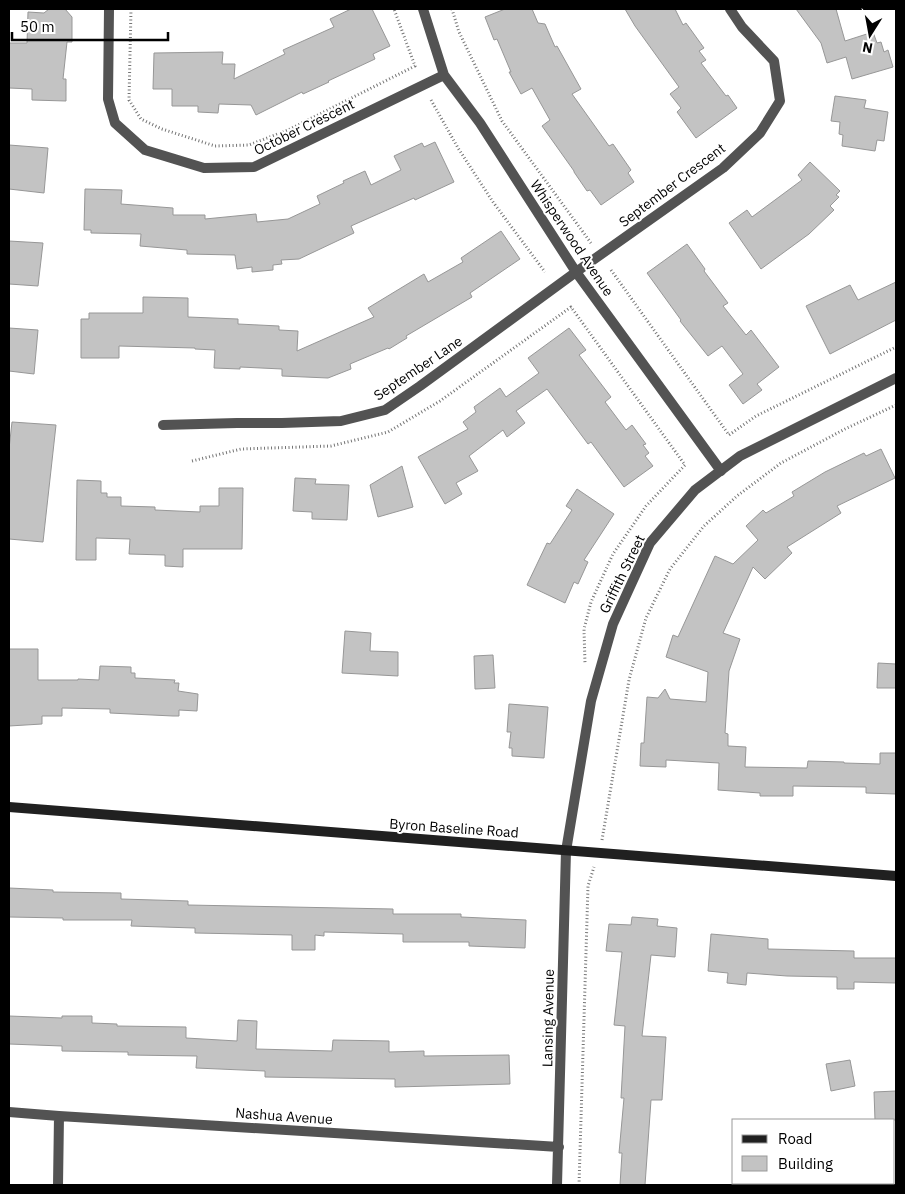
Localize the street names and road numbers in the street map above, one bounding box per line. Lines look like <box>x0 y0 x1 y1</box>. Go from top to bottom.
street label: October Crescent <box>251 95 357 159</box>
street label: September Crescent <box>615 139 729 231</box>
street label: Whisperwood Avenue <box>526 176 618 300</box>
street label: September Lane <box>370 332 466 404</box>
street label: Griffith Street <box>595 532 649 616</box>
street label: Byron Baseline Road <box>389 814 519 842</box>
street label: Lansing Avenue <box>538 968 558 1067</box>
street label: Nashua Avenue <box>235 1104 334 1128</box>

